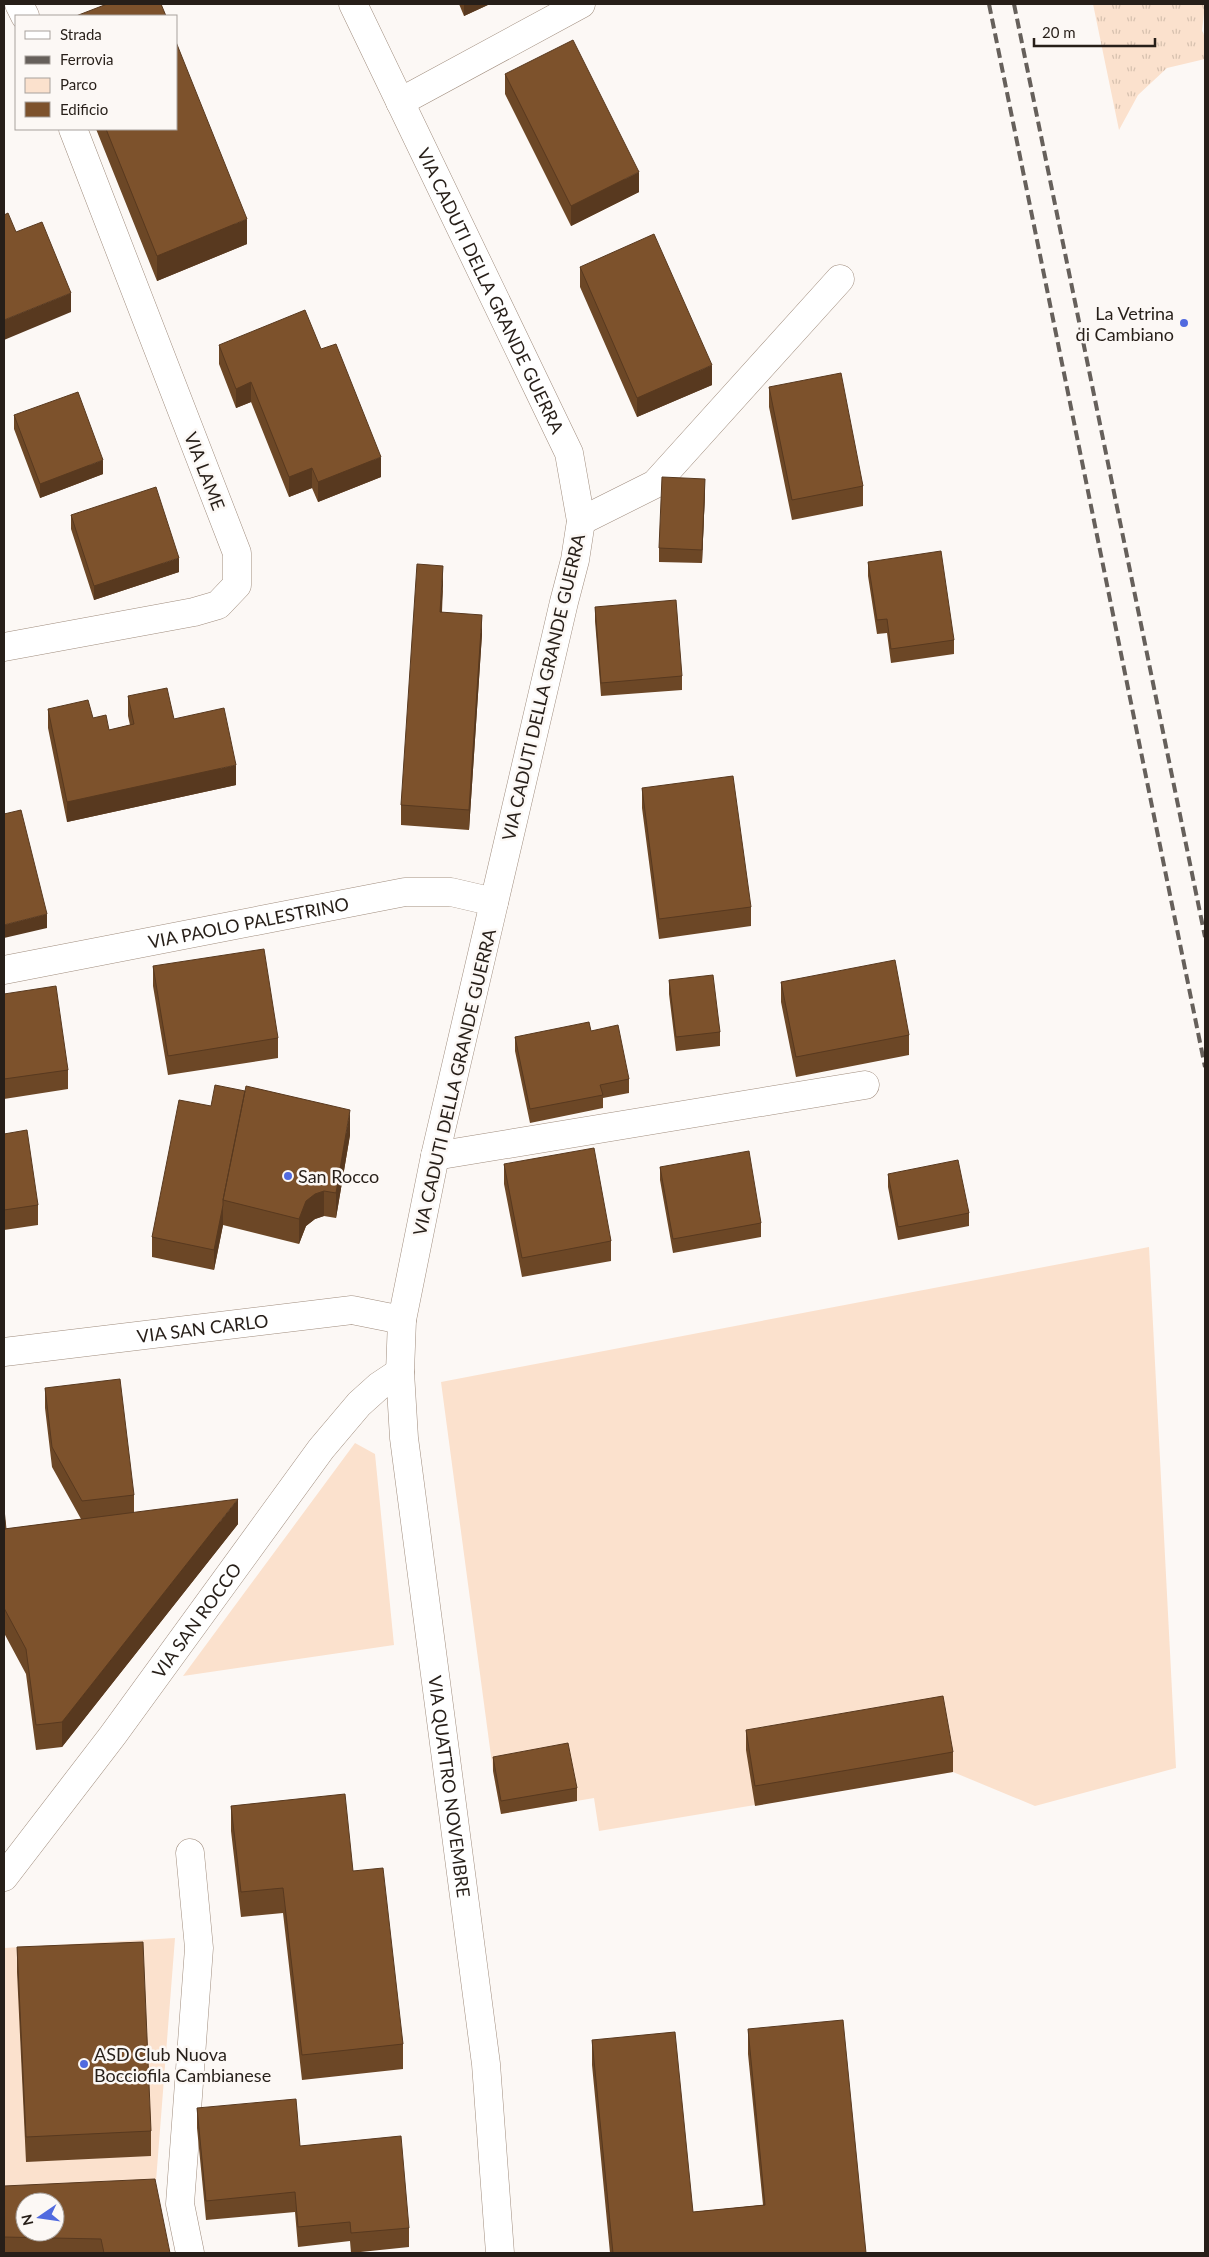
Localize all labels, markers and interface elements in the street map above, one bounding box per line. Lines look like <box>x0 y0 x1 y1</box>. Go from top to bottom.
legend <box>15 15 178 130</box>
scale bar <box>1034 15 1155 47</box>
text: 20 m <box>1042 23 1076 41</box>
text: Strada <box>60 25 102 43</box>
text: Ferrovia <box>60 50 113 68</box>
text: Parco <box>60 75 97 93</box>
text: Edificio <box>60 100 108 118</box>
street label: VIA CADUTI DELLA GRANDE GUERRA <box>413 144 569 438</box>
place label: La Vetrina di Cambiano <box>1076 302 1174 345</box>
marker: La Vetrina di Cambiano <box>1178 317 1190 329</box>
street label: VIA LAME <box>180 429 230 513</box>
street label: VIA CADUTI DELLA GRANDE GUERRA <box>497 531 589 843</box>
street label: VIA PAOLO PALESTRINO <box>146 892 351 953</box>
street label: VIA CADUTI DELLA GRANDE GUERRA <box>408 926 500 1238</box>
place label: San Rocco <box>298 1165 379 1187</box>
marker: San Rocco <box>282 1170 294 1182</box>
street label: VIA SAN CARLO <box>136 1309 269 1347</box>
street label: VIA SAN ROCCO <box>147 1558 246 1682</box>
street label: VIA QUATTRO NOVEMBRE <box>424 1674 475 1899</box>
place label: ASD Club Nuova Bocciofila Cambianese <box>94 2043 271 2086</box>
marker: ASD Club Nuova Bocciofila Cambianese <box>78 2058 90 2070</box>
north arrow <box>15 2192 65 2242</box>
text: N <box>17 2213 36 2227</box>

